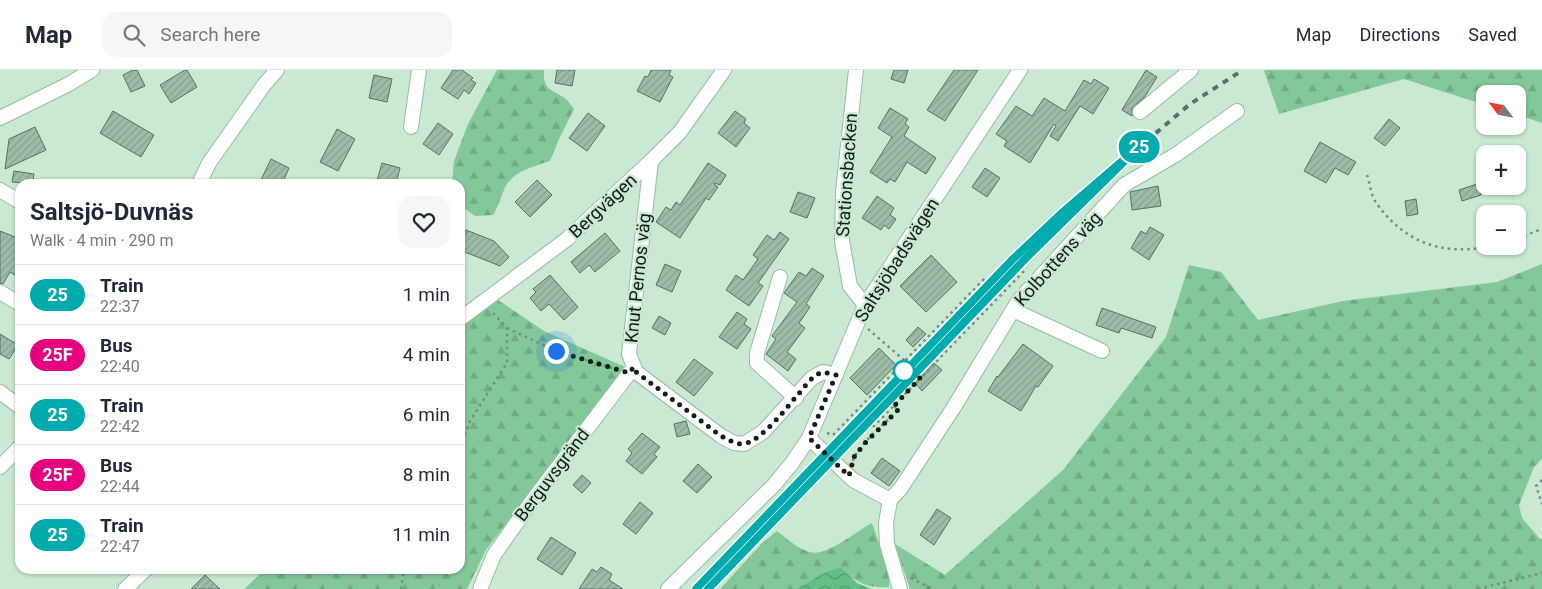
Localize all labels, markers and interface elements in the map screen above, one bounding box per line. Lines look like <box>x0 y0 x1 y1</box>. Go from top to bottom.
search box <box>102 12 452 57</box>
text: Map <box>25 21 72 49</box>
icon: search <box>120 21 148 49</box>
text: Search here <box>160 23 260 46</box>
text: Map <box>1296 24 1331 45</box>
text: Directions <box>1359 24 1440 45</box>
text: Saved <box>1468 24 1517 45</box>
north arrow <box>1476 85 1526 135</box>
map controls <box>1476 85 1526 255</box>
street label: Stationsbacken <box>832 112 861 237</box>
line badge: 25 <box>1116 131 1162 163</box>
text: 25 <box>1129 136 1149 157</box>
button: + <box>1476 145 1526 195</box>
street label: Bergvägen <box>564 169 641 242</box>
street label: Saltsjöbadsvägen <box>850 194 943 325</box>
button: heart <box>398 196 450 248</box>
text: Saltsjö-Duvnäs <box>30 198 194 226</box>
button: − <box>1476 205 1526 255</box>
street label: Kolbottens väg <box>1010 207 1105 310</box>
street label: Knut Pernos väg <box>620 212 655 344</box>
text: Walk · 4 min · 290 m <box>30 231 174 250</box>
text: Train <box>100 274 144 297</box>
text: 1 min <box>403 283 450 306</box>
text: 25 <box>47 284 68 305</box>
text: 22:37 <box>100 297 140 316</box>
text: Bus <box>100 334 133 357</box>
your location <box>544 339 569 364</box>
text: 4 min <box>403 343 450 366</box>
text: 25F <box>42 344 73 365</box>
text: 22:40 <box>100 357 140 376</box>
unlabelled marker <box>893 360 915 382</box>
text: Train <box>100 394 144 417</box>
text: 6 min <box>403 403 450 426</box>
text: 25 <box>47 404 68 425</box>
text: 22:42 <box>100 417 140 436</box>
street label: Berguvsgränd <box>510 424 593 525</box>
text: Bus <box>100 454 133 477</box>
text: 8 min <box>403 463 450 486</box>
text: 25F <box>42 464 73 485</box>
text: 22:44 <box>100 477 140 496</box>
text: Train <box>100 514 144 537</box>
text: 11 min <box>392 523 450 546</box>
text: 25 <box>47 524 68 545</box>
text: 22:47 <box>100 537 140 556</box>

